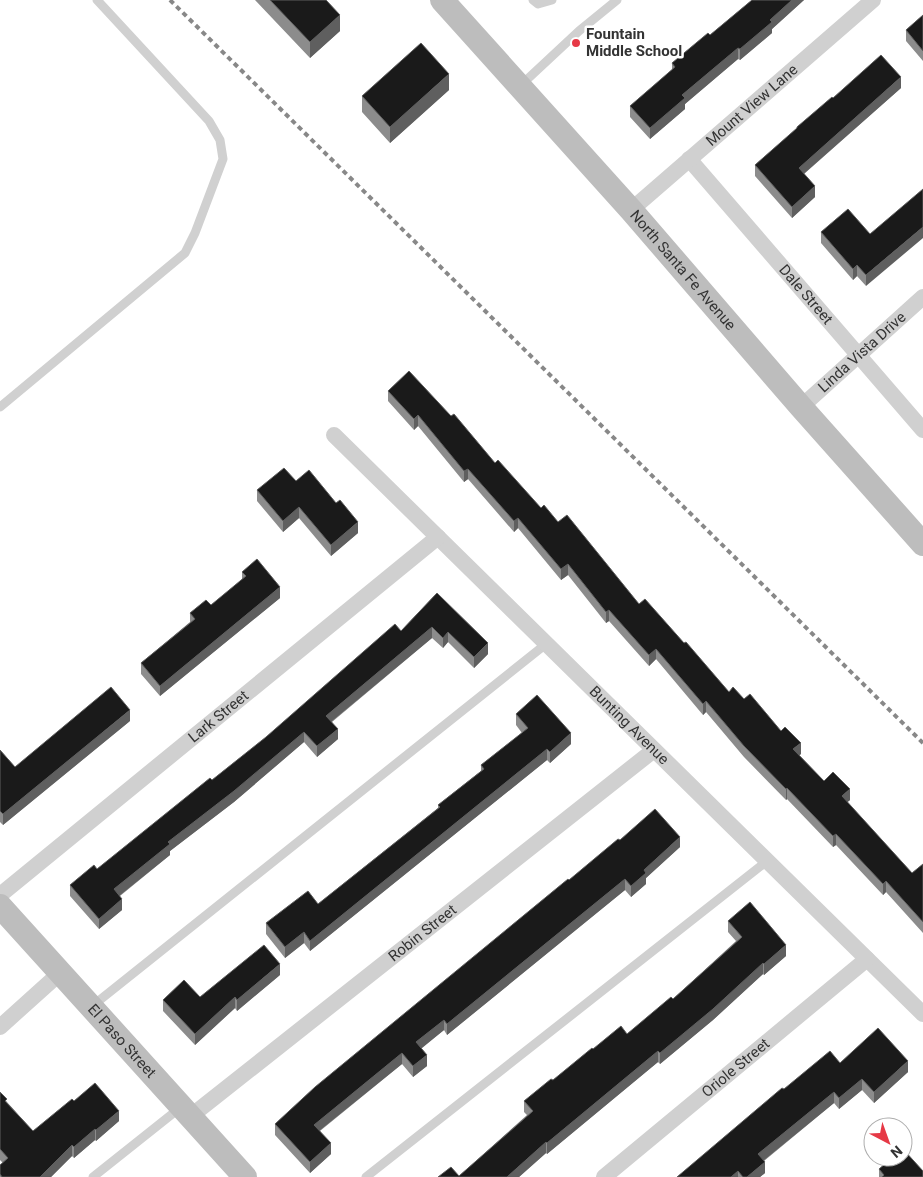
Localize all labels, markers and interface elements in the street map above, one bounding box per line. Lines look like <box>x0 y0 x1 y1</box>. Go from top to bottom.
place label: Fountain Middle School <box>586 25 682 60</box>
marker: Fountain Middle School <box>570 37 582 49</box>
street label: Mount View Lane <box>702 60 801 150</box>
street label: North Santa Fe Avenue <box>626 206 740 334</box>
street label: Dale Street <box>775 261 837 328</box>
street label: Linda Vista Drive <box>814 308 910 396</box>
street label: Bunting Avenue <box>586 682 673 768</box>
street label: Lark Street <box>185 687 252 746</box>
street label: Robin Street <box>385 901 460 965</box>
street label: El Paso Street <box>84 1000 160 1082</box>
street label: Oriole Street <box>698 1035 773 1101</box>
north arrow <box>863 1117 913 1167</box>
text: N <box>888 1143 906 1161</box>

